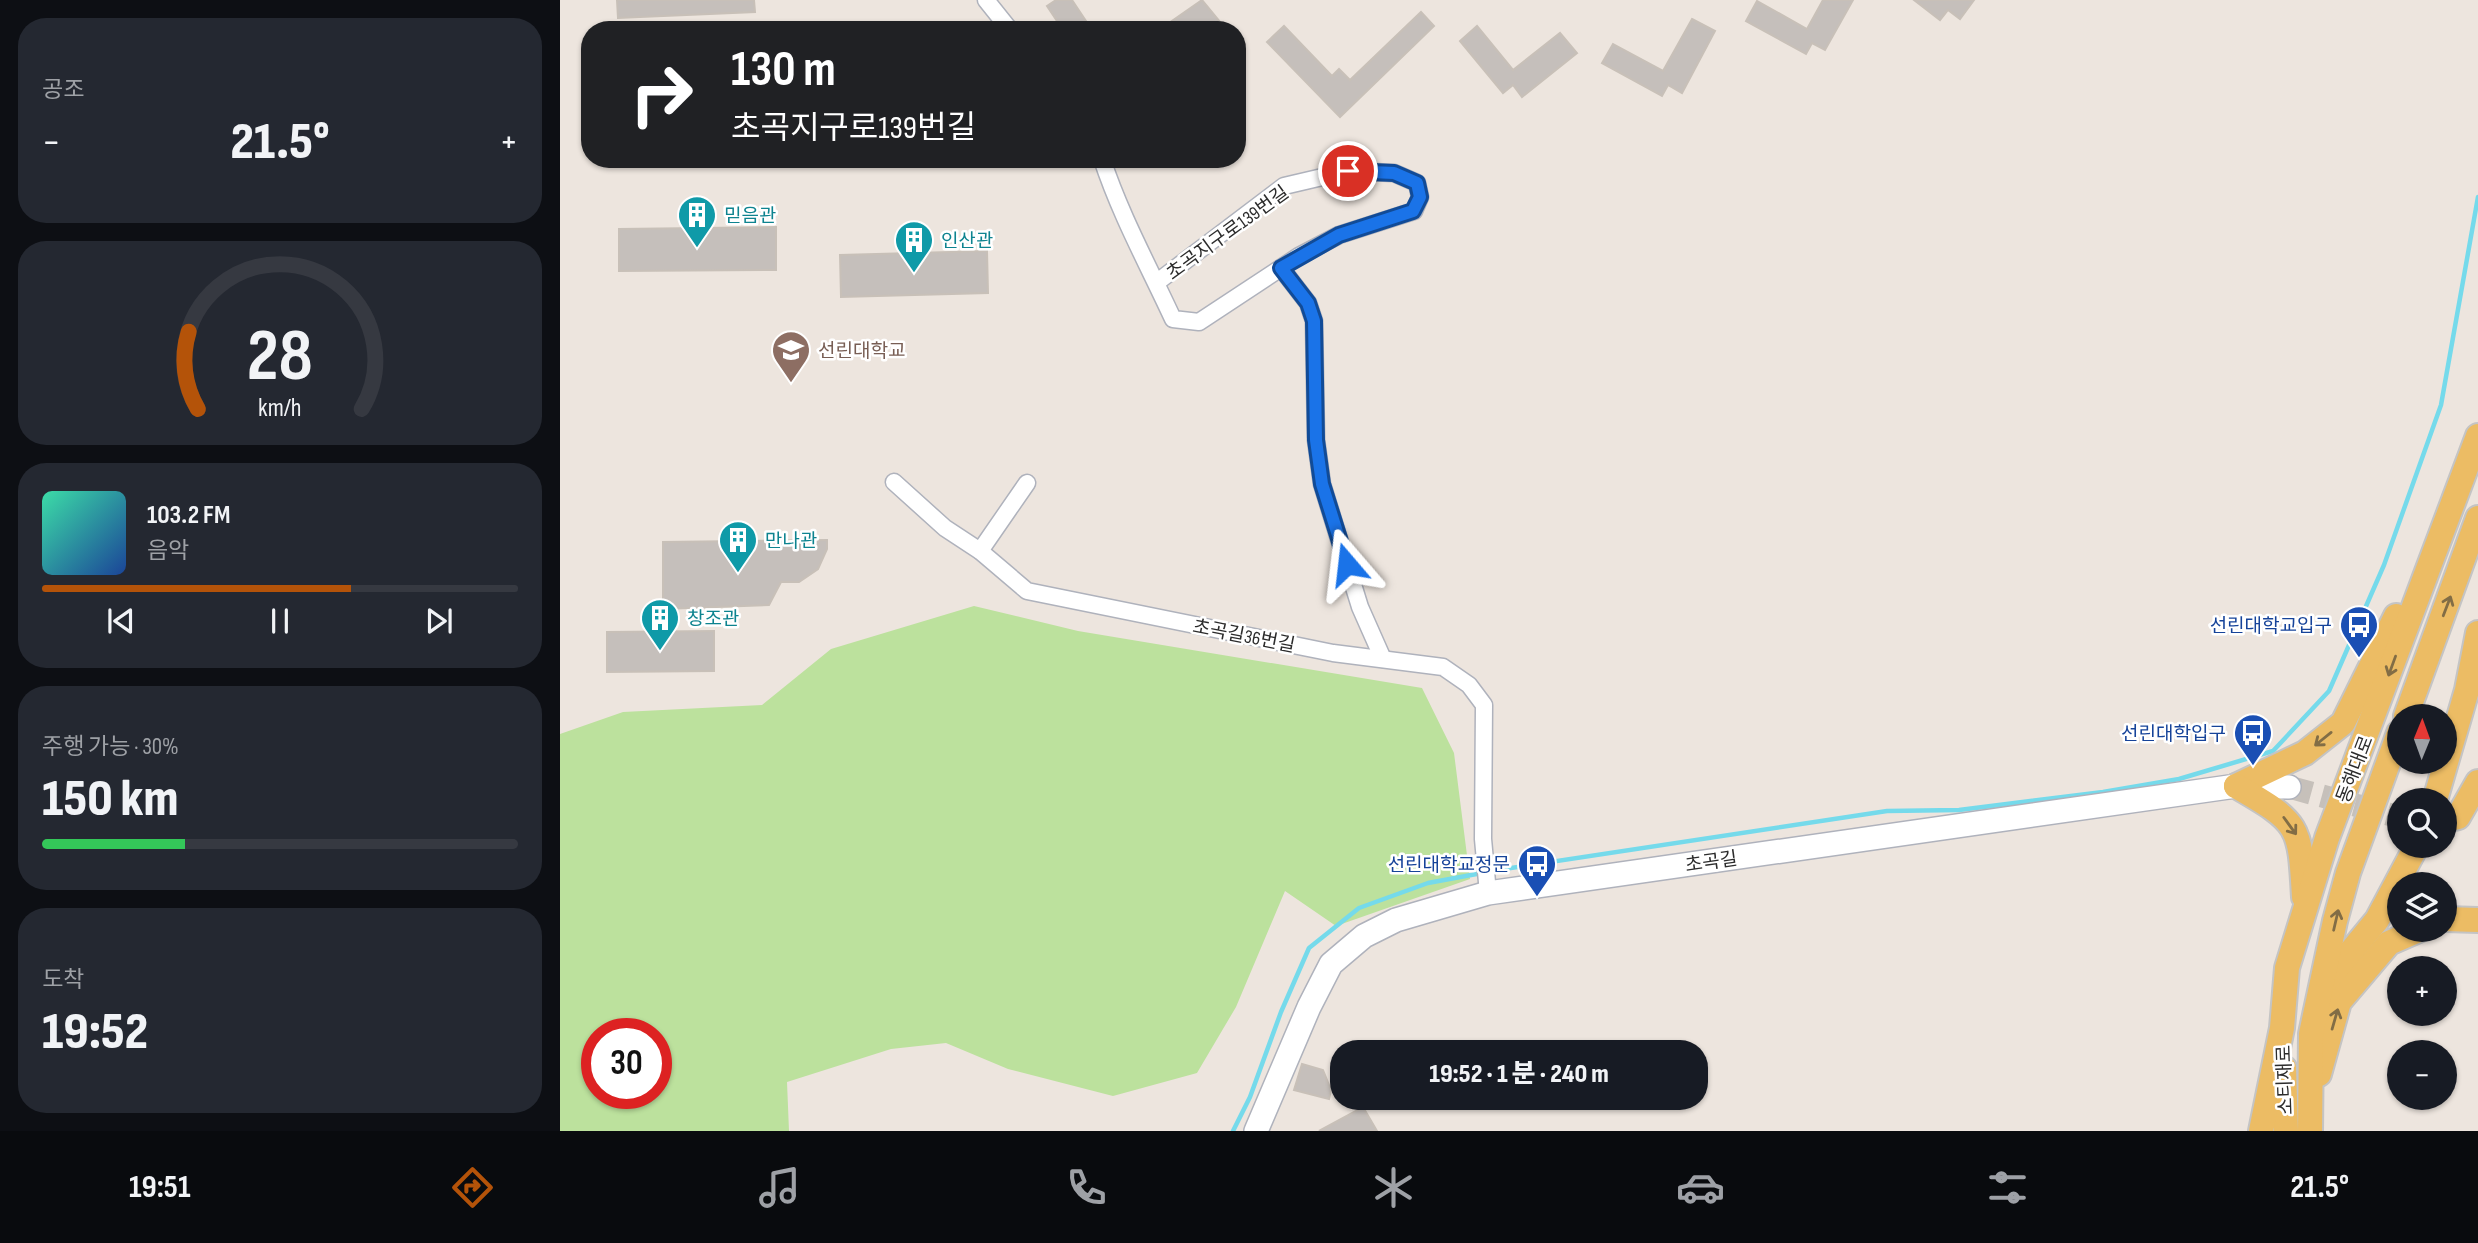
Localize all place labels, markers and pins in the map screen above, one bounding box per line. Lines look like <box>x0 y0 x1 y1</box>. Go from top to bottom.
pin <box>1318 141 1378 201</box>
building icon: 믿음관 <box>676 194 718 249</box>
place label: 믿음관 <box>724 205 776 228</box>
building icon: 인산관 <box>893 219 935 274</box>
place label: 인산관 <box>941 230 993 253</box>
school or university icon: 선린대학교 <box>770 329 812 384</box>
place label: 선린대학교 <box>818 340 905 363</box>
building icon: 만나관 <box>717 519 759 574</box>
place label: 만나관 <box>765 530 817 553</box>
building icon: 창조관 <box>639 597 681 652</box>
bus stop icon: 선린대학교입구 <box>2338 604 2380 659</box>
place label: 창조관 <box>687 608 739 631</box>
place label: 선린대학교입구 <box>2210 615 2332 638</box>
bus stop icon: 선린대학입구 <box>2232 712 2274 767</box>
place label: 선린대학입구 <box>2121 723 2226 746</box>
bus stop icon: 선린대학교정문 <box>1516 843 1558 898</box>
place label: 선린대학교정문 <box>1388 854 1510 877</box>

